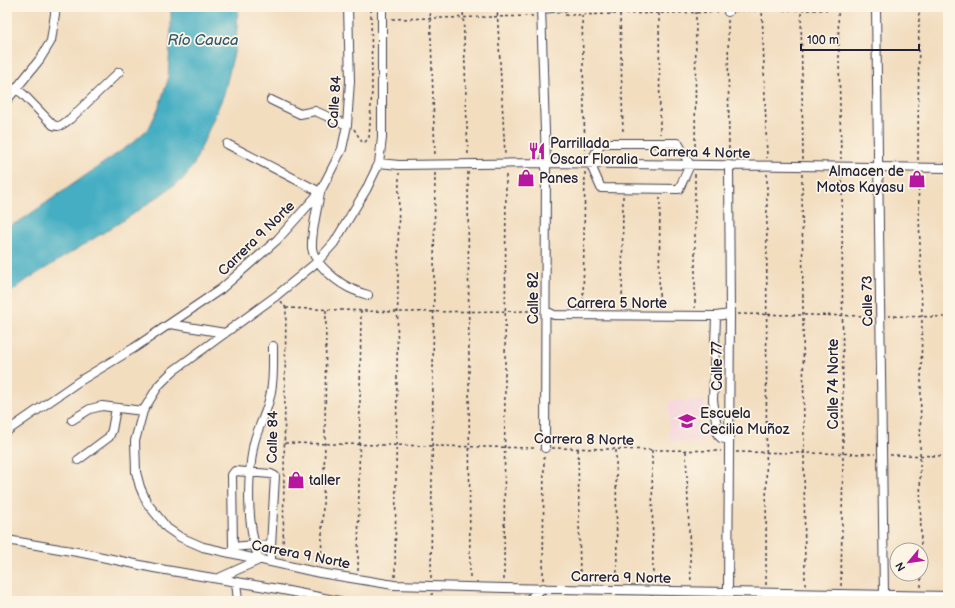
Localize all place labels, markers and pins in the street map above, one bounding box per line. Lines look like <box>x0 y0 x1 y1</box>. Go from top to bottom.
place label: Parrillada Oscar Floralia <box>550 135 638 168</box>
restaurant icon: Parrillada Oscar Floralia <box>527 141 547 161</box>
place label: Almacen de Motos Kayasu <box>816 163 904 196</box>
shop icon: Panes <box>516 168 536 188</box>
shop icon: Almacen de Motos Kayasu <box>907 169 927 189</box>
place label: Panes <box>539 170 578 187</box>
place label: Escuela Cecilia Muñoz <box>700 405 790 438</box>
school or university icon: Escuela Cecilia Muñoz <box>677 411 697 431</box>
shop icon: taller <box>286 470 306 490</box>
place label: taller <box>309 472 341 489</box>

